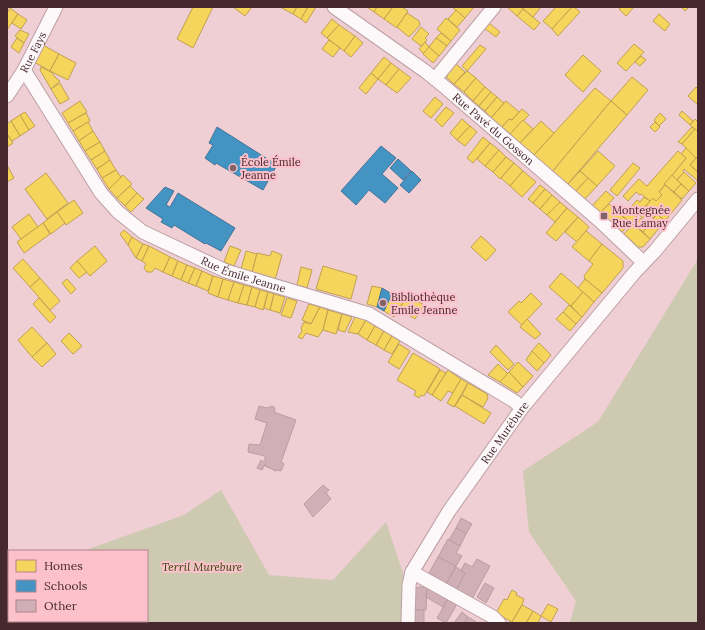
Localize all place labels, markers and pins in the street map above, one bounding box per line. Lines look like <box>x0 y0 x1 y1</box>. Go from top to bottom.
place label: École Émile Jeanne <box>240 155 301 182</box>
marker: École Émile Jeanne <box>228 163 238 173</box>
place label: Montegnée Rue Lamay <box>612 203 670 230</box>
marker: Montegnée Rue Lamay <box>599 211 609 221</box>
place label: Bibliothèque Emile Jeanne <box>391 290 458 317</box>
marker: Bibliothèque Emile Jeanne <box>378 298 388 308</box>

